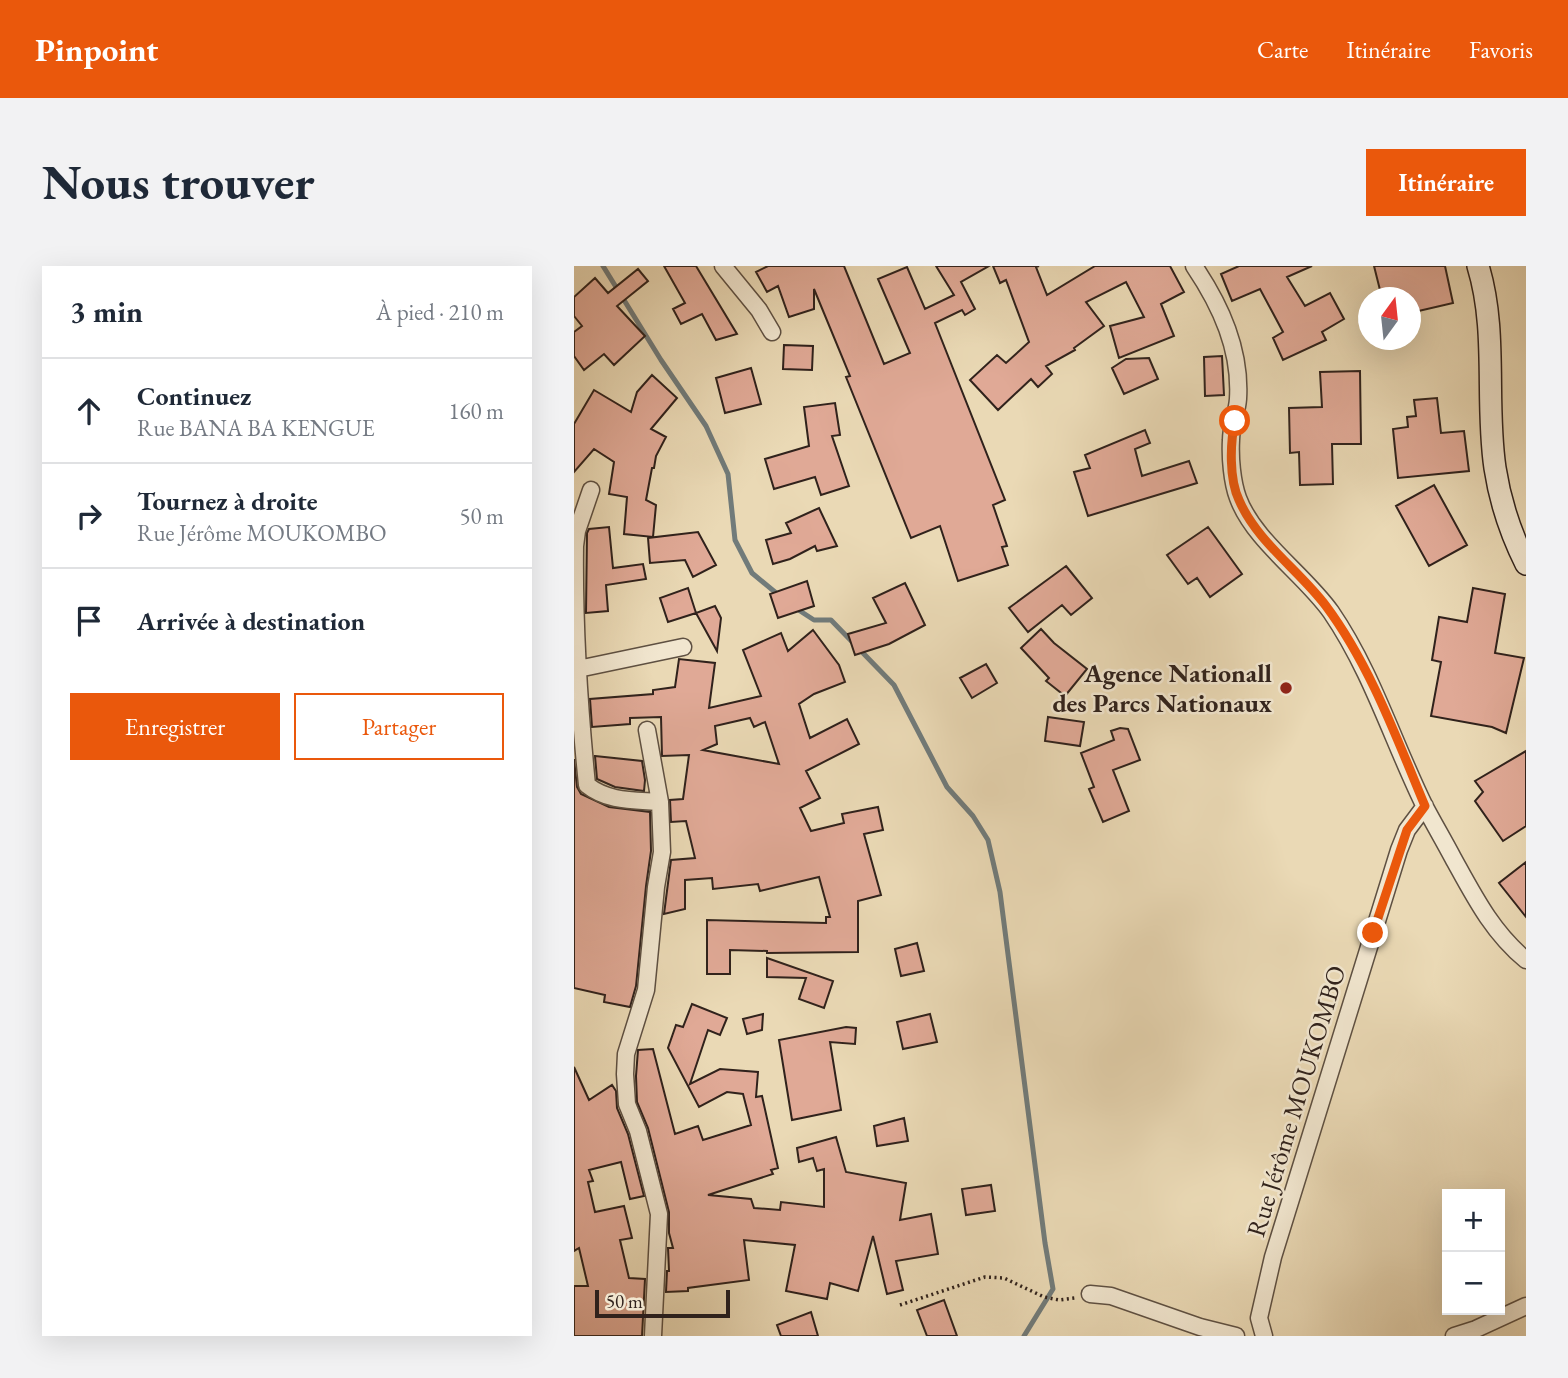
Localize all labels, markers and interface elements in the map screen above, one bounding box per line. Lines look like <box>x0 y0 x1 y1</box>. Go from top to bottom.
text: Pinpoint <box>35 28 158 71</box>
text: Carte <box>1257 34 1308 65</box>
text: Itinéraire <box>1346 34 1431 65</box>
text: Favoris <box>1469 34 1533 65</box>
button: Itinéraire <box>1366 149 1526 216</box>
text: Nous trouver <box>42 150 315 214</box>
north arrow <box>1358 287 1421 350</box>
text: 3 min <box>70 292 143 331</box>
text: À pied · 210 m <box>376 297 504 327</box>
text: Continuez <box>137 379 251 413</box>
icon: ahead <box>70 392 108 430</box>
text: 160 m <box>448 396 504 426</box>
route start <box>1219 405 1250 436</box>
text: Rue BANA BA KENGUE <box>137 413 375 443</box>
text: Tournez à droite <box>137 484 318 518</box>
icon: right <box>70 497 108 535</box>
text: 50 m <box>459 501 504 531</box>
text: Rue Jérôme MOUKOMBO <box>137 518 387 548</box>
icon: arrive <box>70 602 108 640</box>
text: Arrivée à destination <box>137 604 365 638</box>
place label: Agence Nationall des Parcs Nationaux <box>1052 656 1272 720</box>
marker: Agence Nationall des Parcs Nationaux <box>1278 680 1294 696</box>
button: Enregistrer <box>70 693 280 760</box>
button: Partager <box>294 693 504 760</box>
route end <box>1357 917 1388 948</box>
street label: Rue Jérôme MOUKOMBO <box>1238 961 1354 1241</box>
map controls <box>1442 1189 1505 1315</box>
button: + <box>1442 1189 1505 1252</box>
button: − <box>1442 1252 1505 1315</box>
scale bar <box>595 1287 730 1319</box>
text: 50 m <box>606 1289 643 1314</box>

